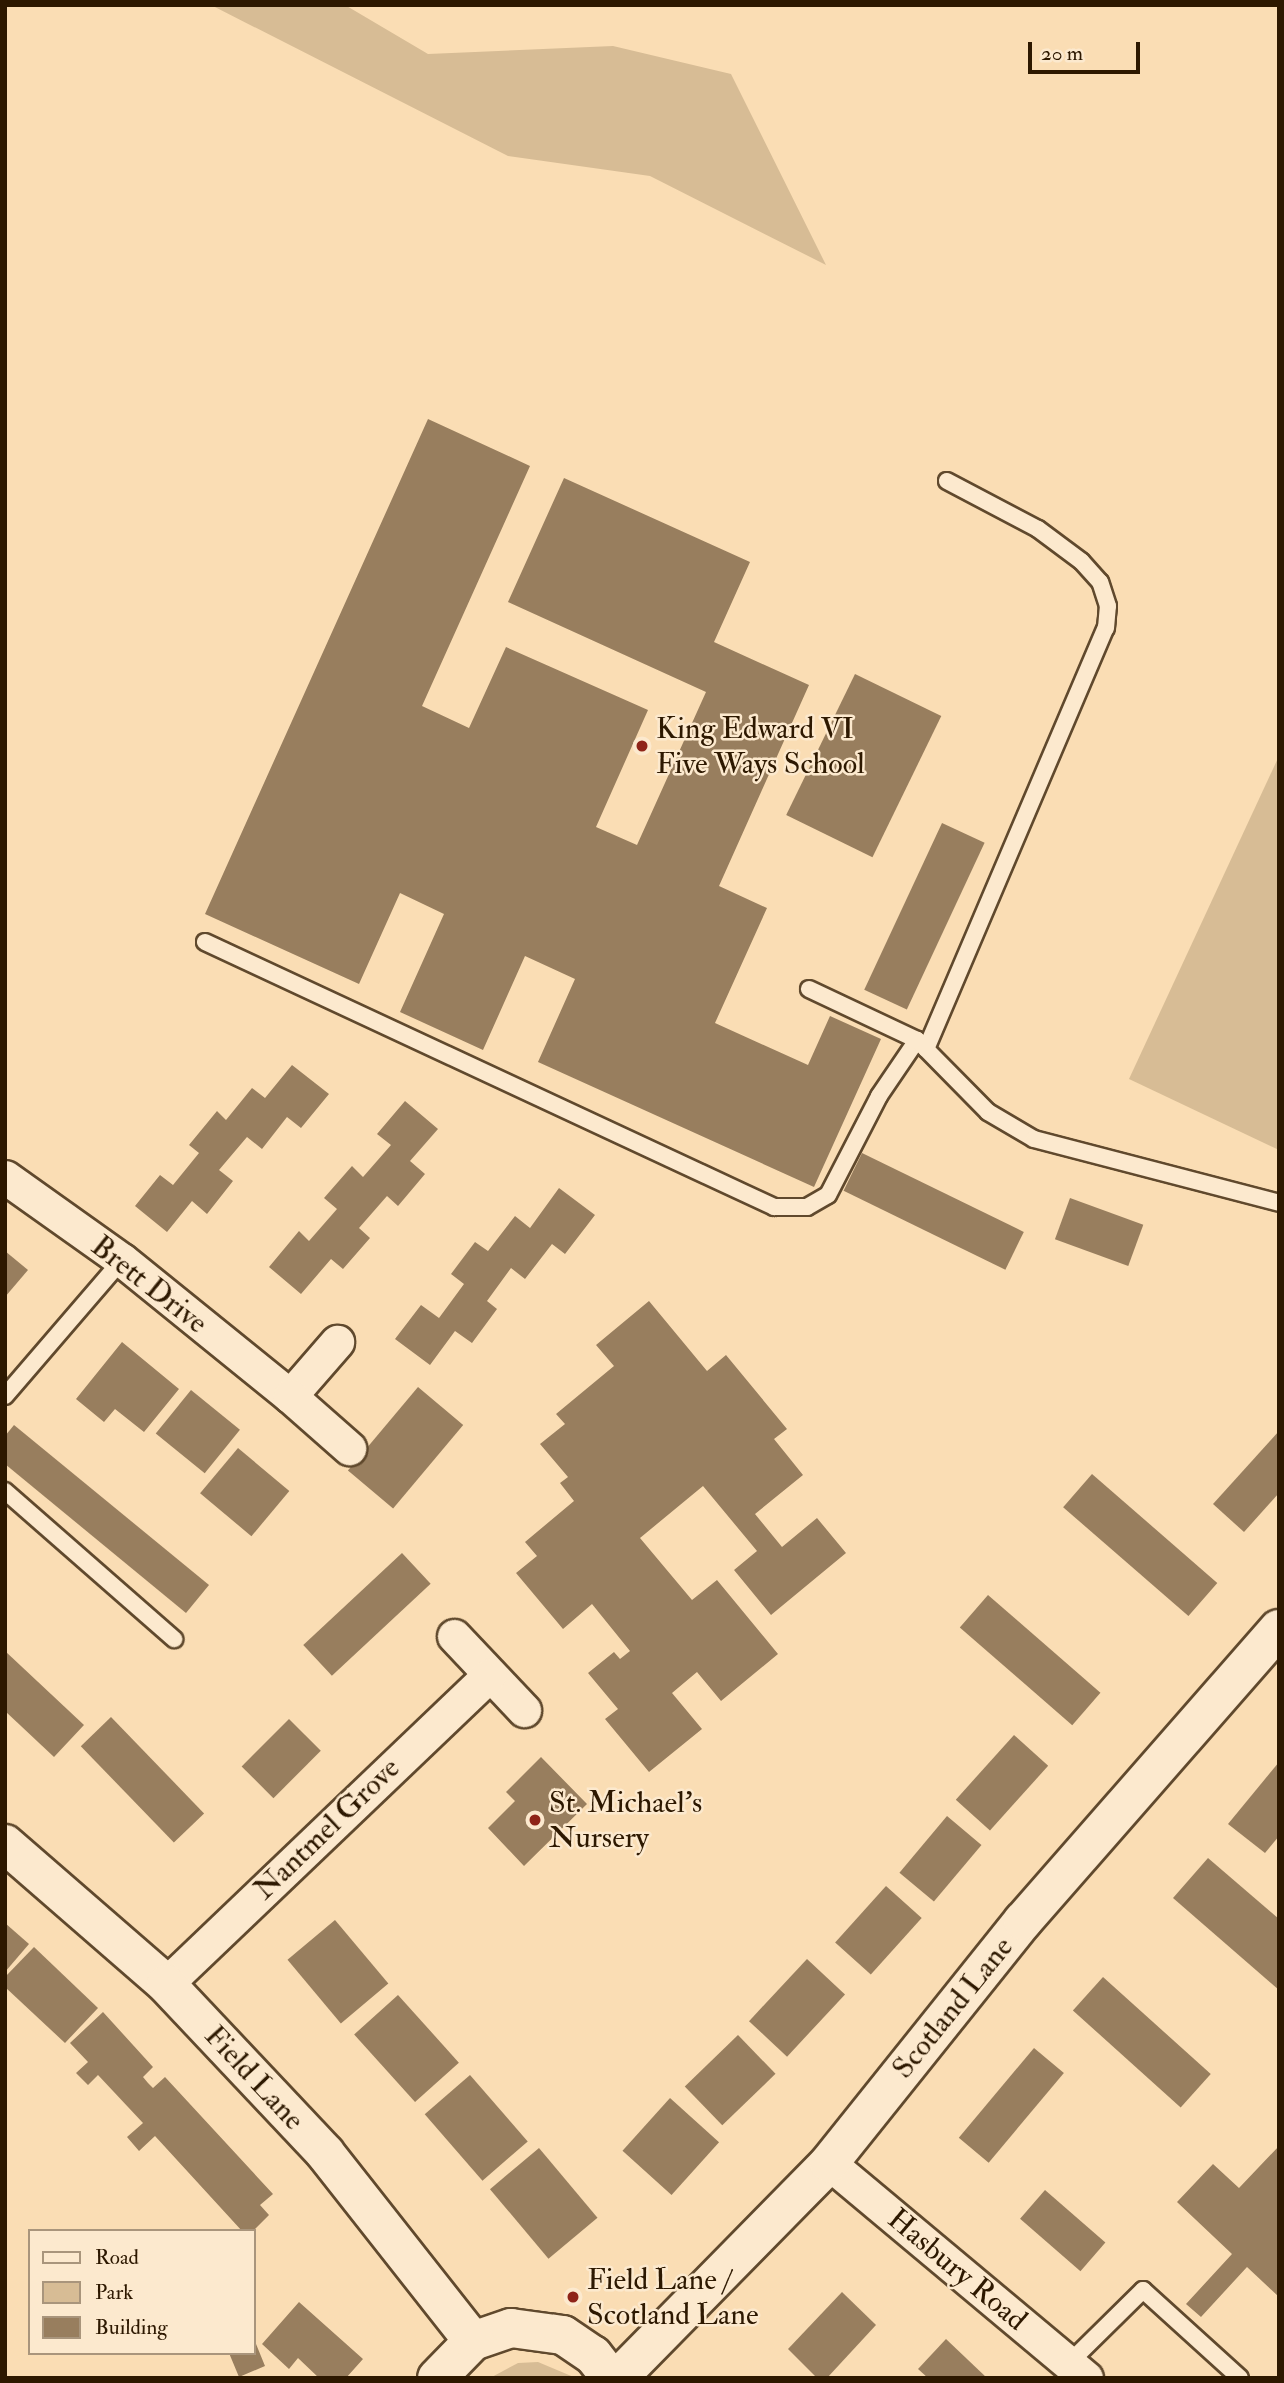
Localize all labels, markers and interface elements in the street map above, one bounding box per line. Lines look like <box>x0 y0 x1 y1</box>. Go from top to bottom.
scale bar <box>1032 28 1144 72</box>
text: 20 m <box>1041 40 1083 67</box>
place label: King Edward VI Five Ways School <box>656 711 865 782</box>
marker: King Edward VI Five Ways School <box>634 738 650 754</box>
street label: Brett Drive <box>84 1228 214 1342</box>
street label: Nantmel Grove <box>247 1750 407 1908</box>
place label: St. Michael's Nursery <box>549 1785 702 1856</box>
marker: St. Michael's Nursery <box>527 1812 543 1828</box>
street label: Scotland Lane <box>885 1930 1021 2086</box>
street label: Field Lane <box>197 2018 311 2138</box>
street label: Hasbury Road <box>880 2201 1034 2339</box>
legend <box>28 2229 256 2355</box>
text: Road <box>95 2244 139 2271</box>
place label: Field Lane / Scotland Lane <box>587 2262 758 2332</box>
text: Park <box>95 2279 133 2306</box>
marker: Field Lane / Scotland Lane <box>565 2289 581 2305</box>
text: Building <box>95 2314 168 2341</box>

